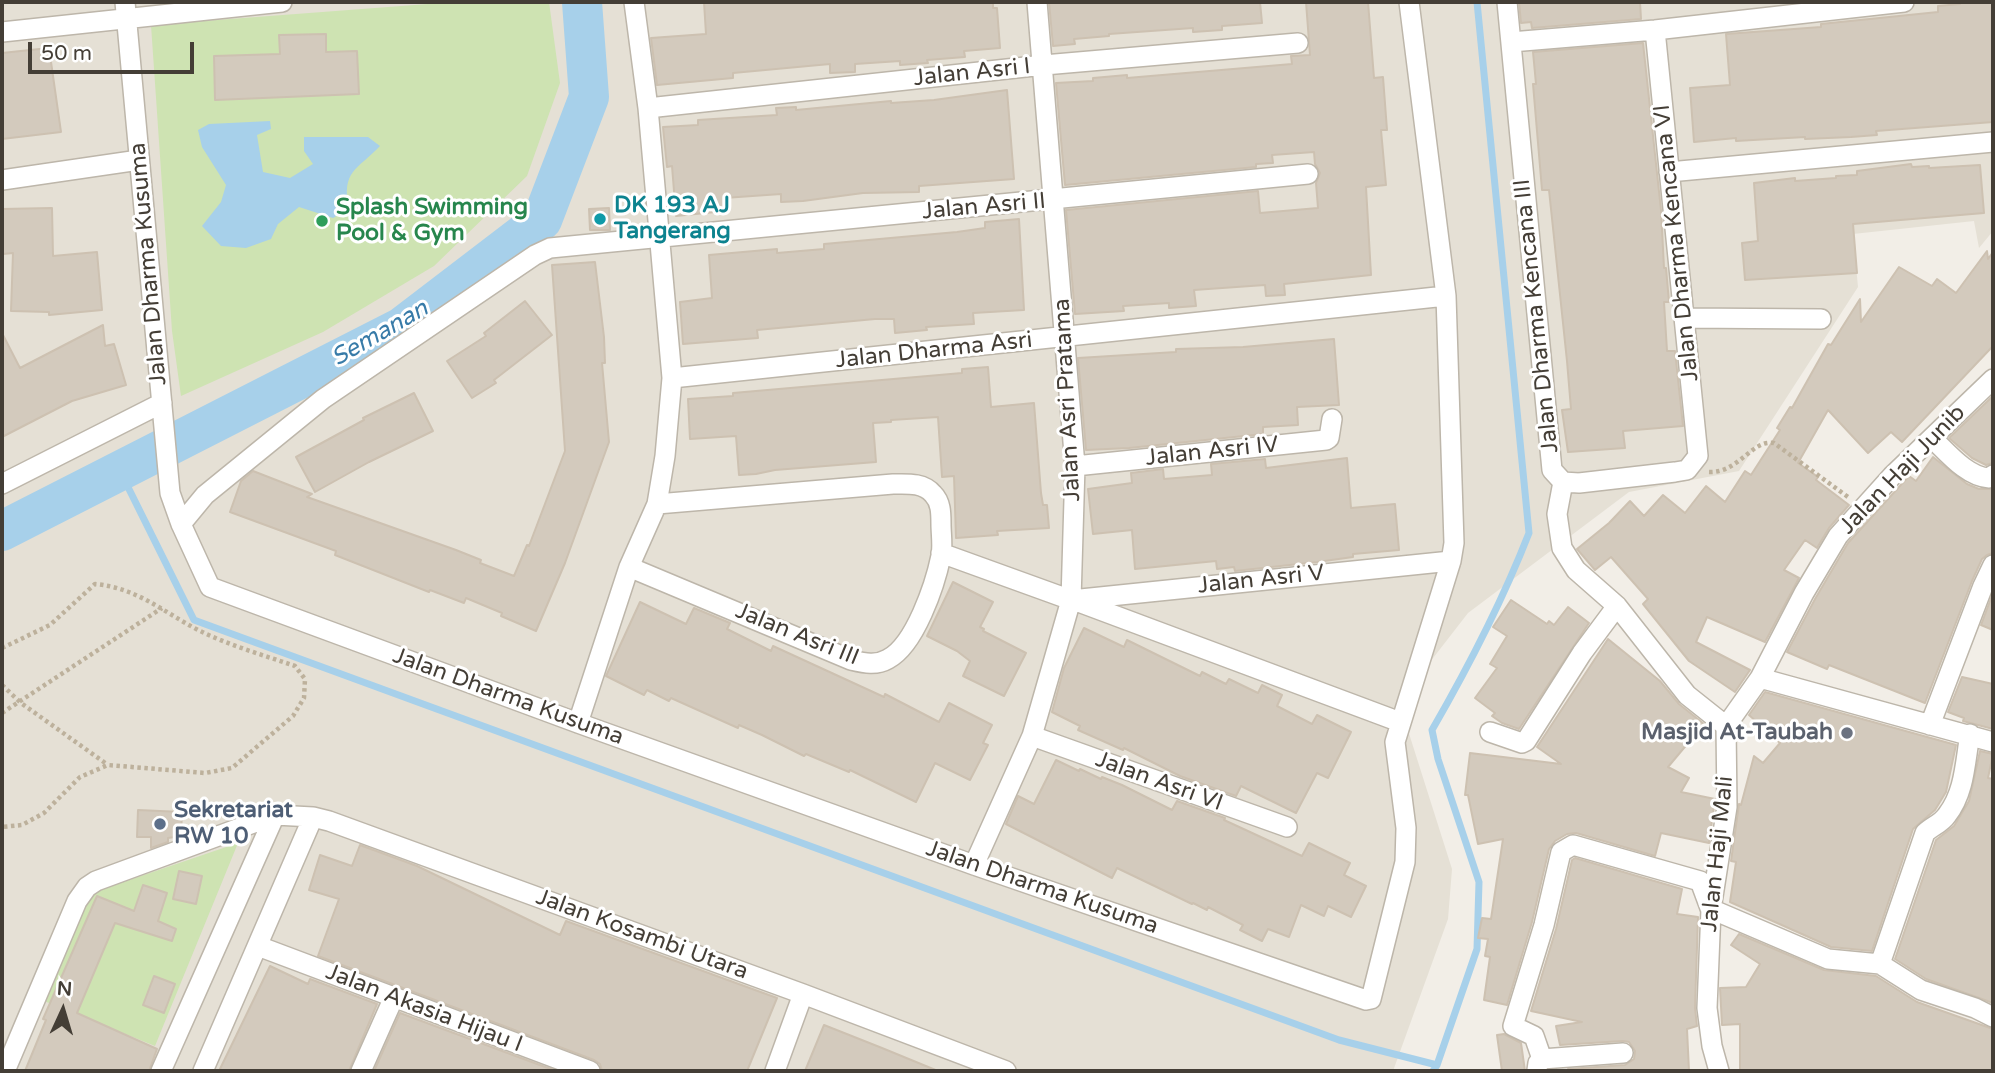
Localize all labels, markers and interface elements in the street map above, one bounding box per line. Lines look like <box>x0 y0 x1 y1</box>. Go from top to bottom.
scale bar <box>32 28 198 72</box>
text: 50 m <box>41 41 92 66</box>
street label: Jalan Asri I <box>912 53 1032 93</box>
street label: Jalan Dharma Kencana VI <box>1649 103 1705 383</box>
street label: Jalan Dharma Kusuma <box>125 141 173 387</box>
street label: Jalan Dharma Kencana III <box>1509 178 1565 454</box>
street label: Jalan Asri II <box>921 188 1047 226</box>
place label: DK 193 AJ Tangerang <box>614 192 731 246</box>
place label: Splash Swimming Pool & Gym <box>336 194 528 248</box>
marker: DK 193 AJ Tangerang <box>592 211 608 227</box>
marker: Splash Swimming Pool & Gym <box>314 213 330 229</box>
water label: Semanan <box>327 295 433 373</box>
street label: Jalan Asri Pratama <box>1049 298 1087 502</box>
street label: Jalan Dharma Asri <box>834 327 1034 375</box>
street label: Jalan Haji Junib <box>1834 400 1972 540</box>
street label: Jalan Asri IV <box>1144 431 1280 473</box>
street label: Jalan Asri V <box>1196 560 1326 600</box>
street label: Jalan Asri III <box>731 598 863 672</box>
street label: Jalan Dharma Kusuma <box>389 642 627 752</box>
place label: Masjid At-Taubah <box>1641 719 1833 747</box>
marker: Masjid At-Taubah <box>1839 725 1855 741</box>
street label: Jalan Asri VI <box>1092 746 1226 818</box>
street label: Jalan Haji Mali <box>1696 775 1740 933</box>
place label: Sekretariat RW 10 <box>174 797 293 851</box>
marker: Sekretariat RW 10 <box>152 816 168 832</box>
street label: Jalan Dharma Kusuma <box>922 835 1162 941</box>
street label: Jalan Kosambi Utara <box>532 884 752 986</box>
street label: Jalan Akasia Hijau I <box>322 959 526 1059</box>
north arrow <box>28 975 98 1045</box>
text: N <box>56 978 73 1001</box>

